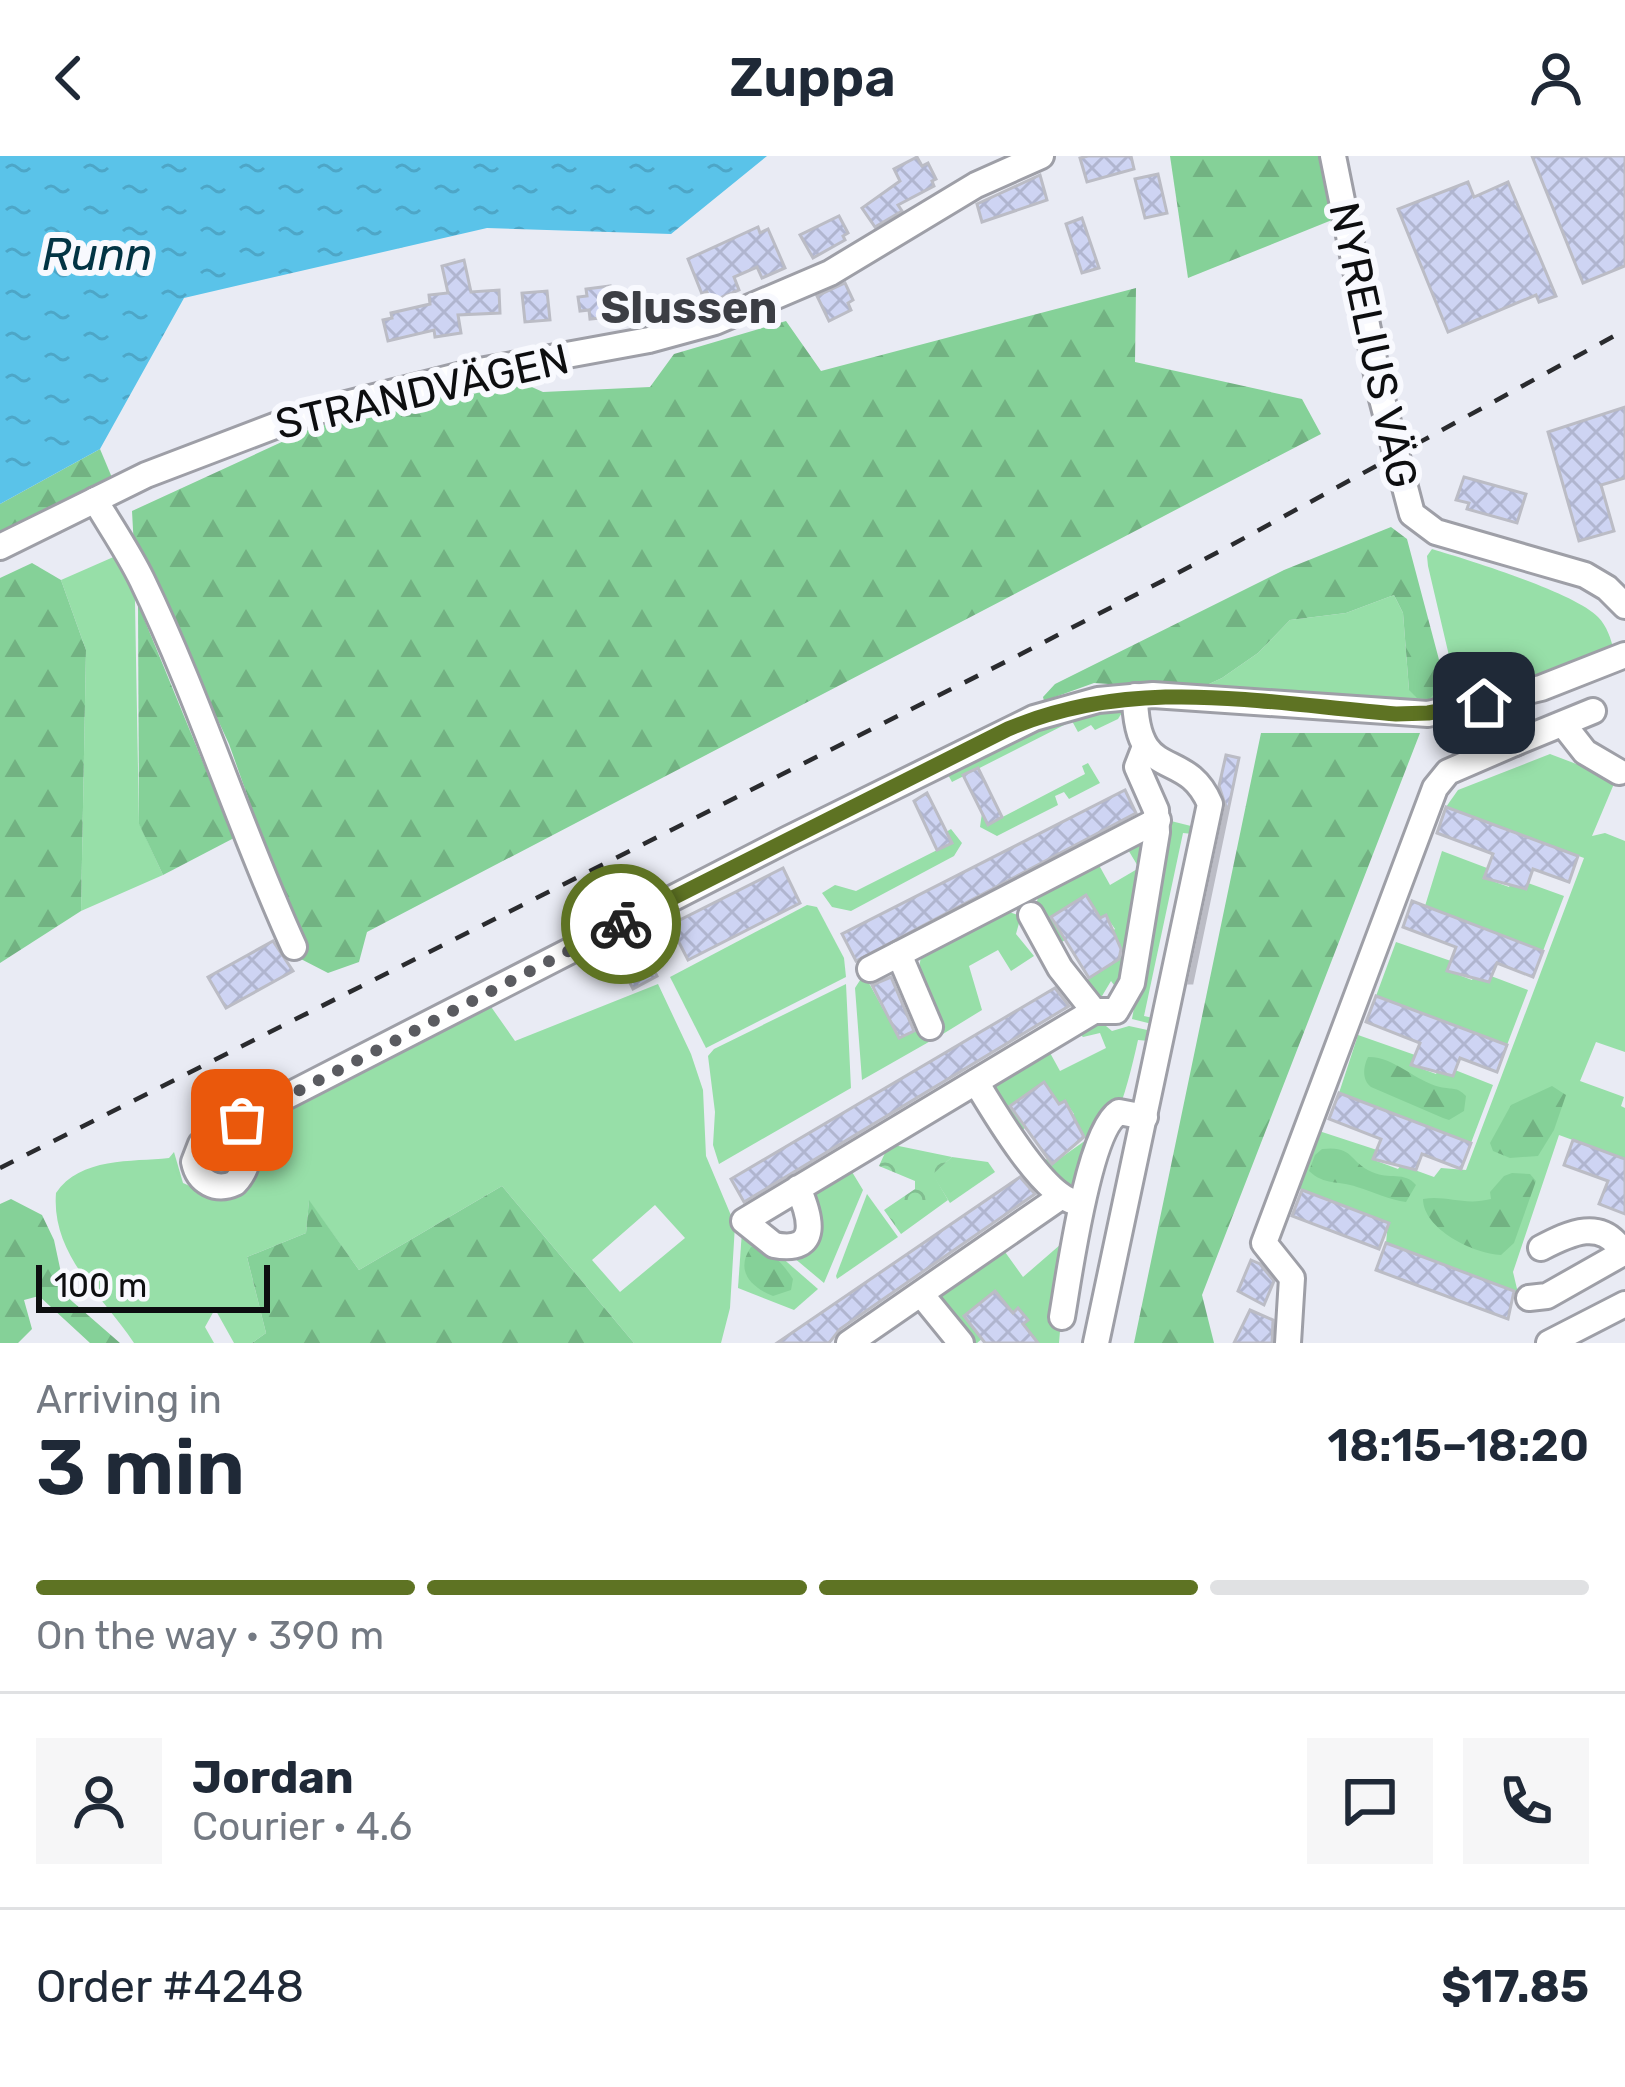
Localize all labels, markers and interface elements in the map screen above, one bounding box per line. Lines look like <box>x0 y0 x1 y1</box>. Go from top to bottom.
icon: back <box>36 45 102 111</box>
icon: person <box>1523 45 1589 111</box>
text: Zuppa <box>729 46 896 110</box>
street label: NYRELIUS VÄG <box>1318 198 1428 493</box>
water label: Runn <box>41 228 153 281</box>
district label: Slussen <box>601 281 778 334</box>
street label: STRANDVÄGEN <box>271 334 574 450</box>
pin <box>1433 652 1535 754</box>
icon: home <box>1451 670 1517 736</box>
courier <box>561 864 681 984</box>
icon: bike <box>588 891 654 957</box>
pin <box>191 1069 293 1171</box>
icon: bag <box>209 1087 275 1153</box>
scale bar <box>36 1259 270 1312</box>
text: 100 m <box>54 1266 147 1305</box>
text: Arriving in <box>36 1377 222 1423</box>
text: 18:15–18:20 <box>1328 1419 1589 1472</box>
text: 3 min <box>36 1421 245 1514</box>
text: On the way · 390 m <box>36 1613 384 1659</box>
button: person <box>36 1738 162 1864</box>
button: chat <box>1307 1738 1433 1864</box>
button: phone <box>1463 1738 1589 1864</box>
text: Jordan <box>192 1751 354 1804</box>
text: Courier · 4.6 <box>192 1804 412 1850</box>
text: Order #4248 <box>36 1960 304 2013</box>
text: $17.85 <box>1441 1960 1589 2013</box>

